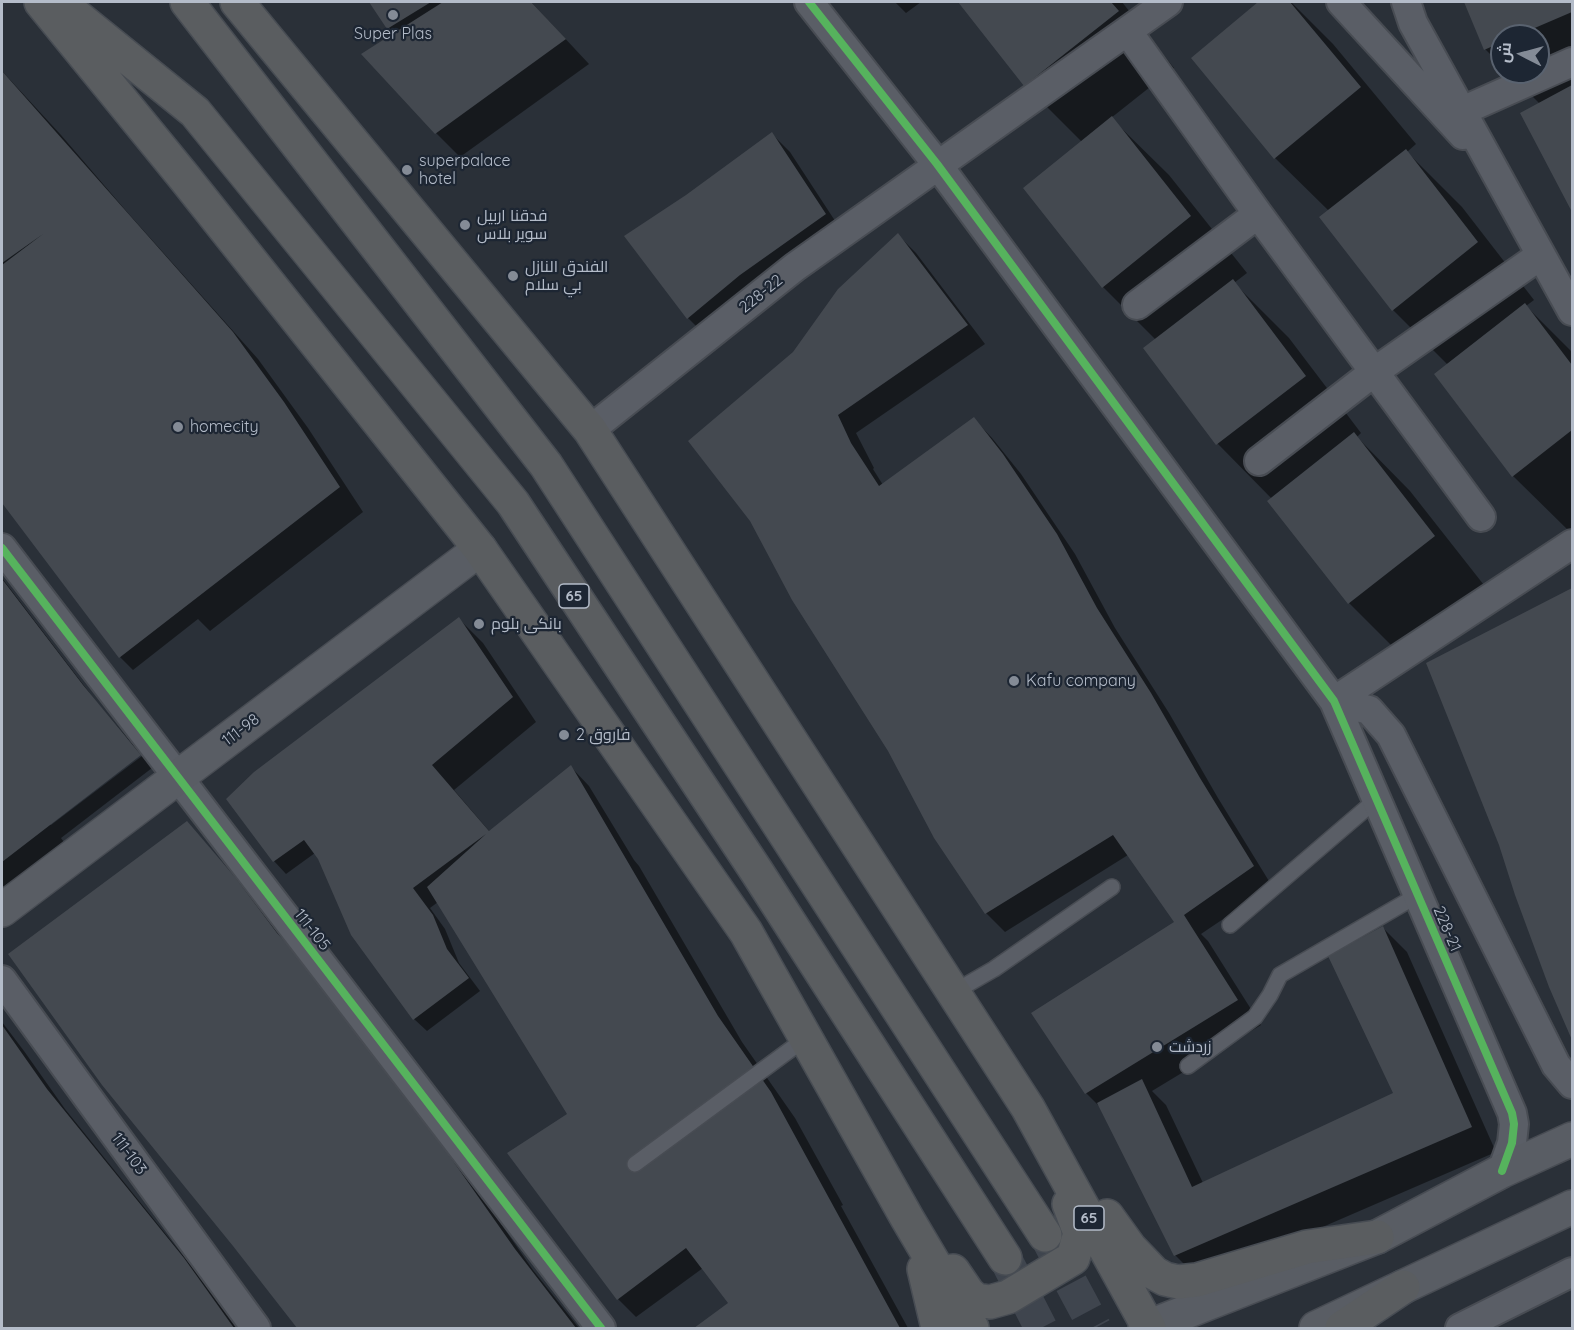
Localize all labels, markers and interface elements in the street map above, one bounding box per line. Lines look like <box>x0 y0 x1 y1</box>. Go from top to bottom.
marker: Super Plas <box>386 8 400 22</box>
place label: Super Plas <box>354 24 432 44</box>
north arrow <box>1490 24 1550 84</box>
text: ش <box>1493 41 1515 64</box>
place label: superpalace hotel <box>419 151 511 189</box>
marker: superpalace hotel <box>400 163 414 177</box>
place label: فدقنا اربيل سوير بلاس <box>477 206 547 244</box>
marker: فدقنا اربيل سوير بلاس <box>458 218 472 232</box>
place label: الفندق النازل بي سلام <box>525 257 608 295</box>
marker: الفندق النازل بي سلام <box>506 269 520 283</box>
street label: 228-22 <box>735 271 787 317</box>
place label: homecity <box>190 417 259 437</box>
marker: homecity <box>171 420 185 434</box>
road number: 65 <box>559 584 589 608</box>
place label: بانکی بلوم <box>491 614 562 634</box>
marker: بانکی بلوم <box>472 617 486 631</box>
place label: Kafu company <box>1026 671 1136 691</box>
marker: Kafu company <box>1007 674 1021 688</box>
street label: 111-98 <box>219 710 263 750</box>
place label: فاروق 2 <box>576 725 630 745</box>
marker: فاروق 2 <box>557 728 571 742</box>
street label: 228-21 <box>1429 903 1465 955</box>
street label: 111-105 <box>290 905 334 955</box>
place label: زردشت <box>1169 1037 1211 1057</box>
marker: زردشت <box>1150 1040 1164 1054</box>
street label: 111-103 <box>107 1129 151 1179</box>
road number: 65 <box>1074 1206 1104 1230</box>

